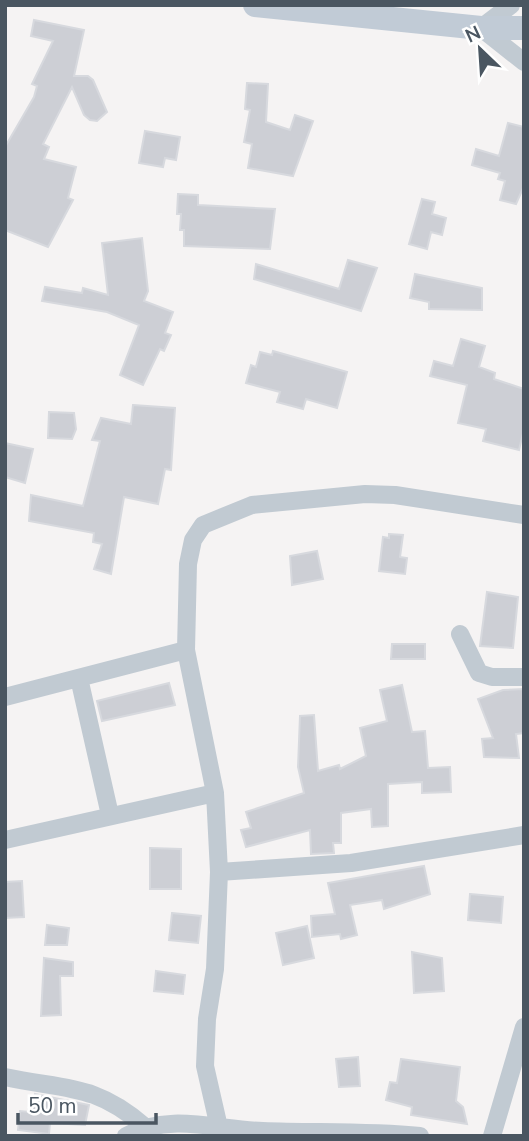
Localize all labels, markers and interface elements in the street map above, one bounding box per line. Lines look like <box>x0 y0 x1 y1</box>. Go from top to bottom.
north arrow <box>445 14 515 84</box>
text: N <box>461 20 485 49</box>
scale bar <box>18 1082 156 1126</box>
text: 50 m <box>28 1092 77 1120</box>

